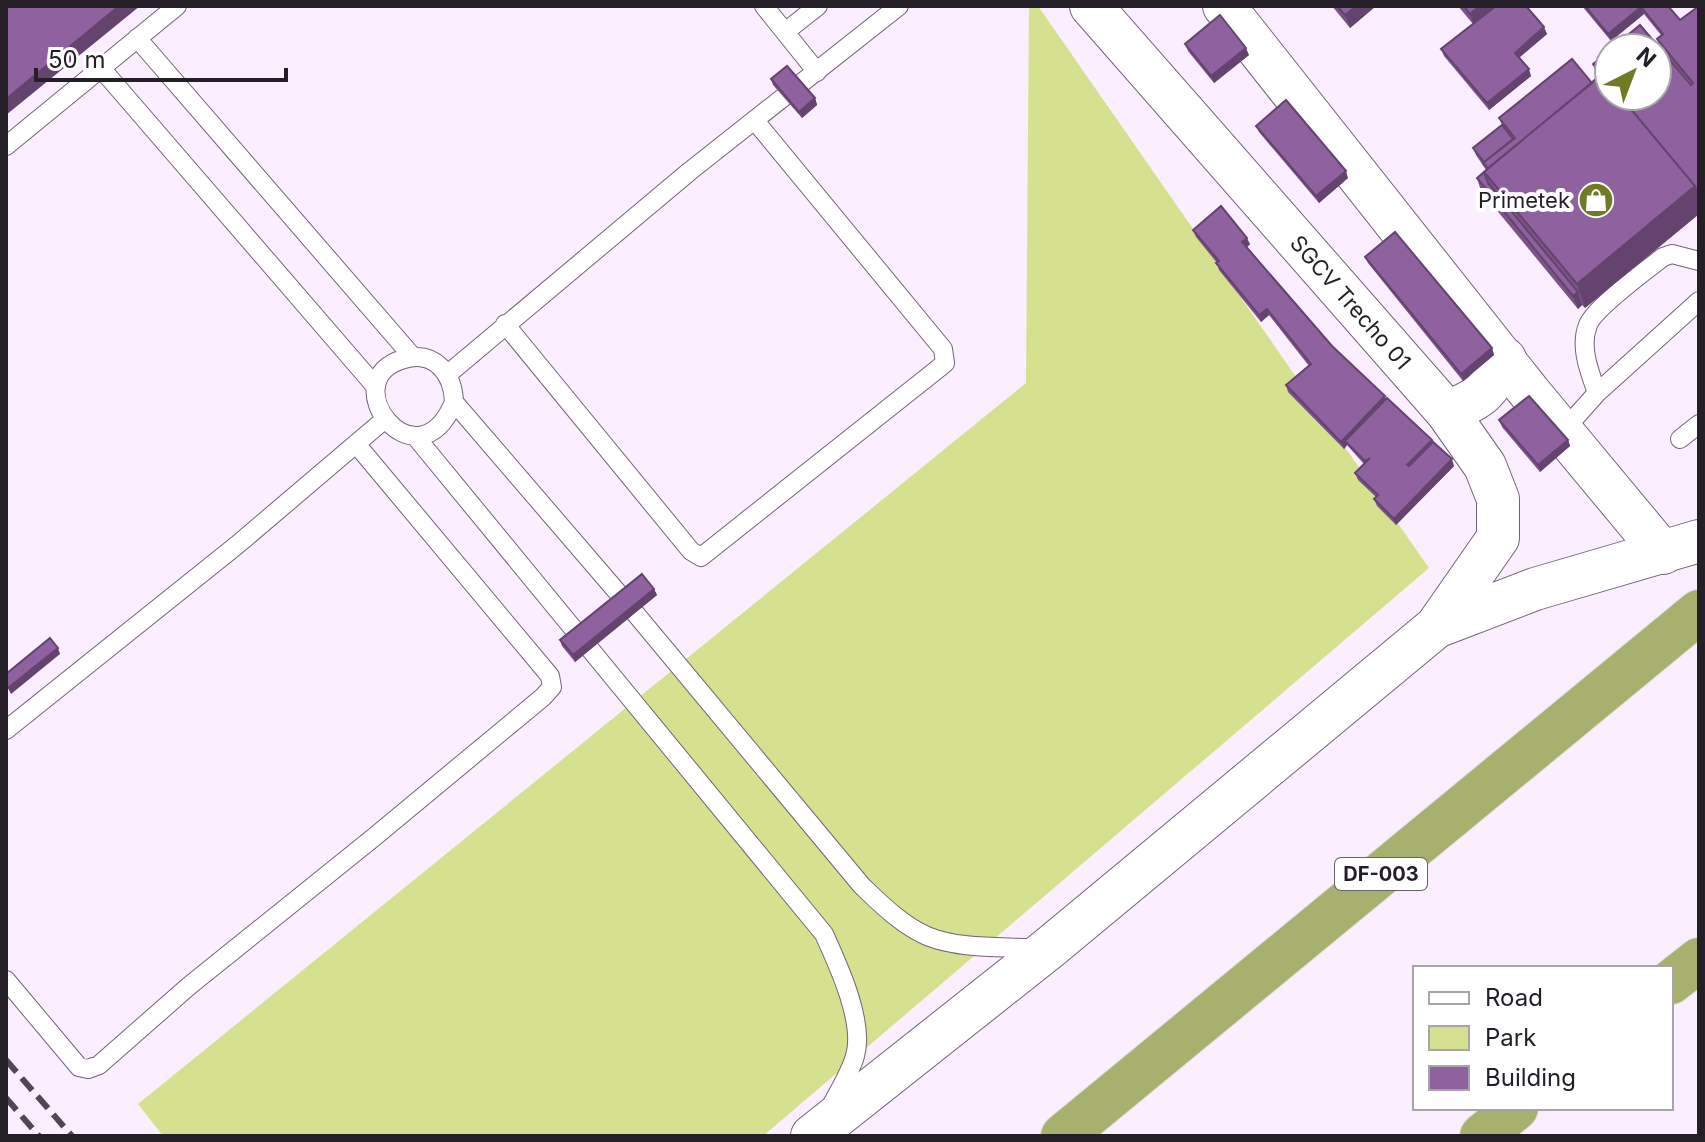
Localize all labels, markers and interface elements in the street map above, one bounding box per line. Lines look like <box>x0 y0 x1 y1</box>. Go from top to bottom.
scale bar <box>36 32 286 82</box>
north arrow <box>1593 32 1673 112</box>
text: N <box>1631 42 1661 72</box>
text: 50 m <box>48 45 106 74</box>
shop icon: Primetek <box>1577 181 1615 219</box>
place label: Primetek <box>1478 187 1570 213</box>
street label: SGCV Trecho 01 <box>1285 230 1416 375</box>
road number: DF-003 <box>1335 858 1427 890</box>
legend <box>1413 966 1673 1110</box>
text: Road <box>1485 983 1543 1012</box>
text: Park <box>1485 1023 1536 1052</box>
text: Building <box>1485 1063 1576 1092</box>

